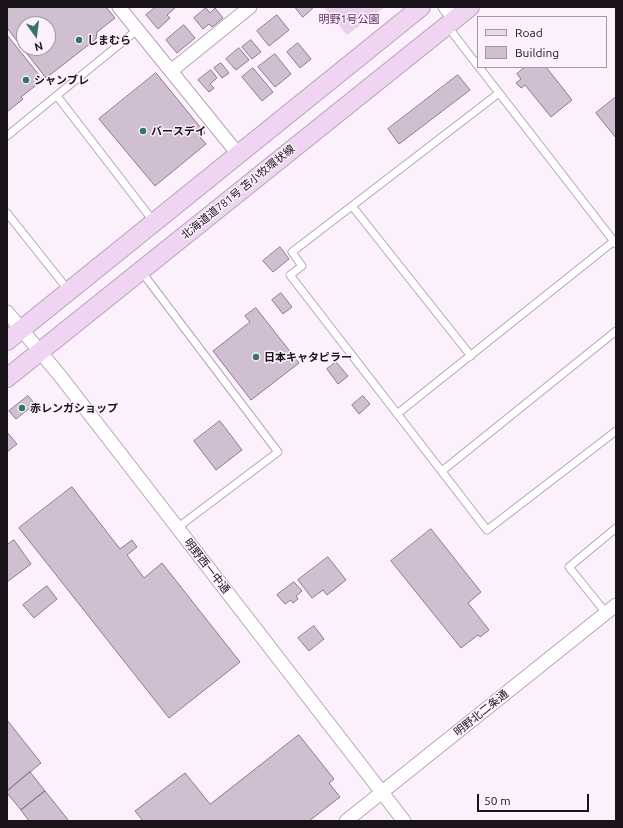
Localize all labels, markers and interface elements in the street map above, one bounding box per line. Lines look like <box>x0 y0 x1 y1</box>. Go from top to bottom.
park label: 明野1号公園 <box>318 12 380 26</box>
north arrow <box>16 16 56 56</box>
legend <box>477 16 607 68</box>
text: Road <box>515 26 543 39</box>
place label: しまむら <box>87 33 131 47</box>
marker: しまむら <box>74 35 84 45</box>
text: N <box>33 40 44 53</box>
text: Building <box>515 46 559 59</box>
place label: シャンブレ <box>34 73 89 87</box>
marker: シャンブレ <box>21 75 31 85</box>
place label: バースデイ <box>151 124 206 138</box>
marker: バースデイ <box>138 126 148 136</box>
street label: 北海道道781号 苫小牧環状線 <box>179 142 297 242</box>
place label: 日本キャタピラー <box>264 350 352 364</box>
marker: 日本キャタピラー <box>251 352 261 362</box>
place label: 赤レンガショップ <box>30 401 118 415</box>
marker: 赤レンガショップ <box>17 403 27 413</box>
street label: 明野西一中通 <box>181 536 233 596</box>
street label: 明野北二条通 <box>451 687 511 739</box>
scale bar <box>479 786 591 812</box>
text: 50 m <box>484 794 511 807</box>

